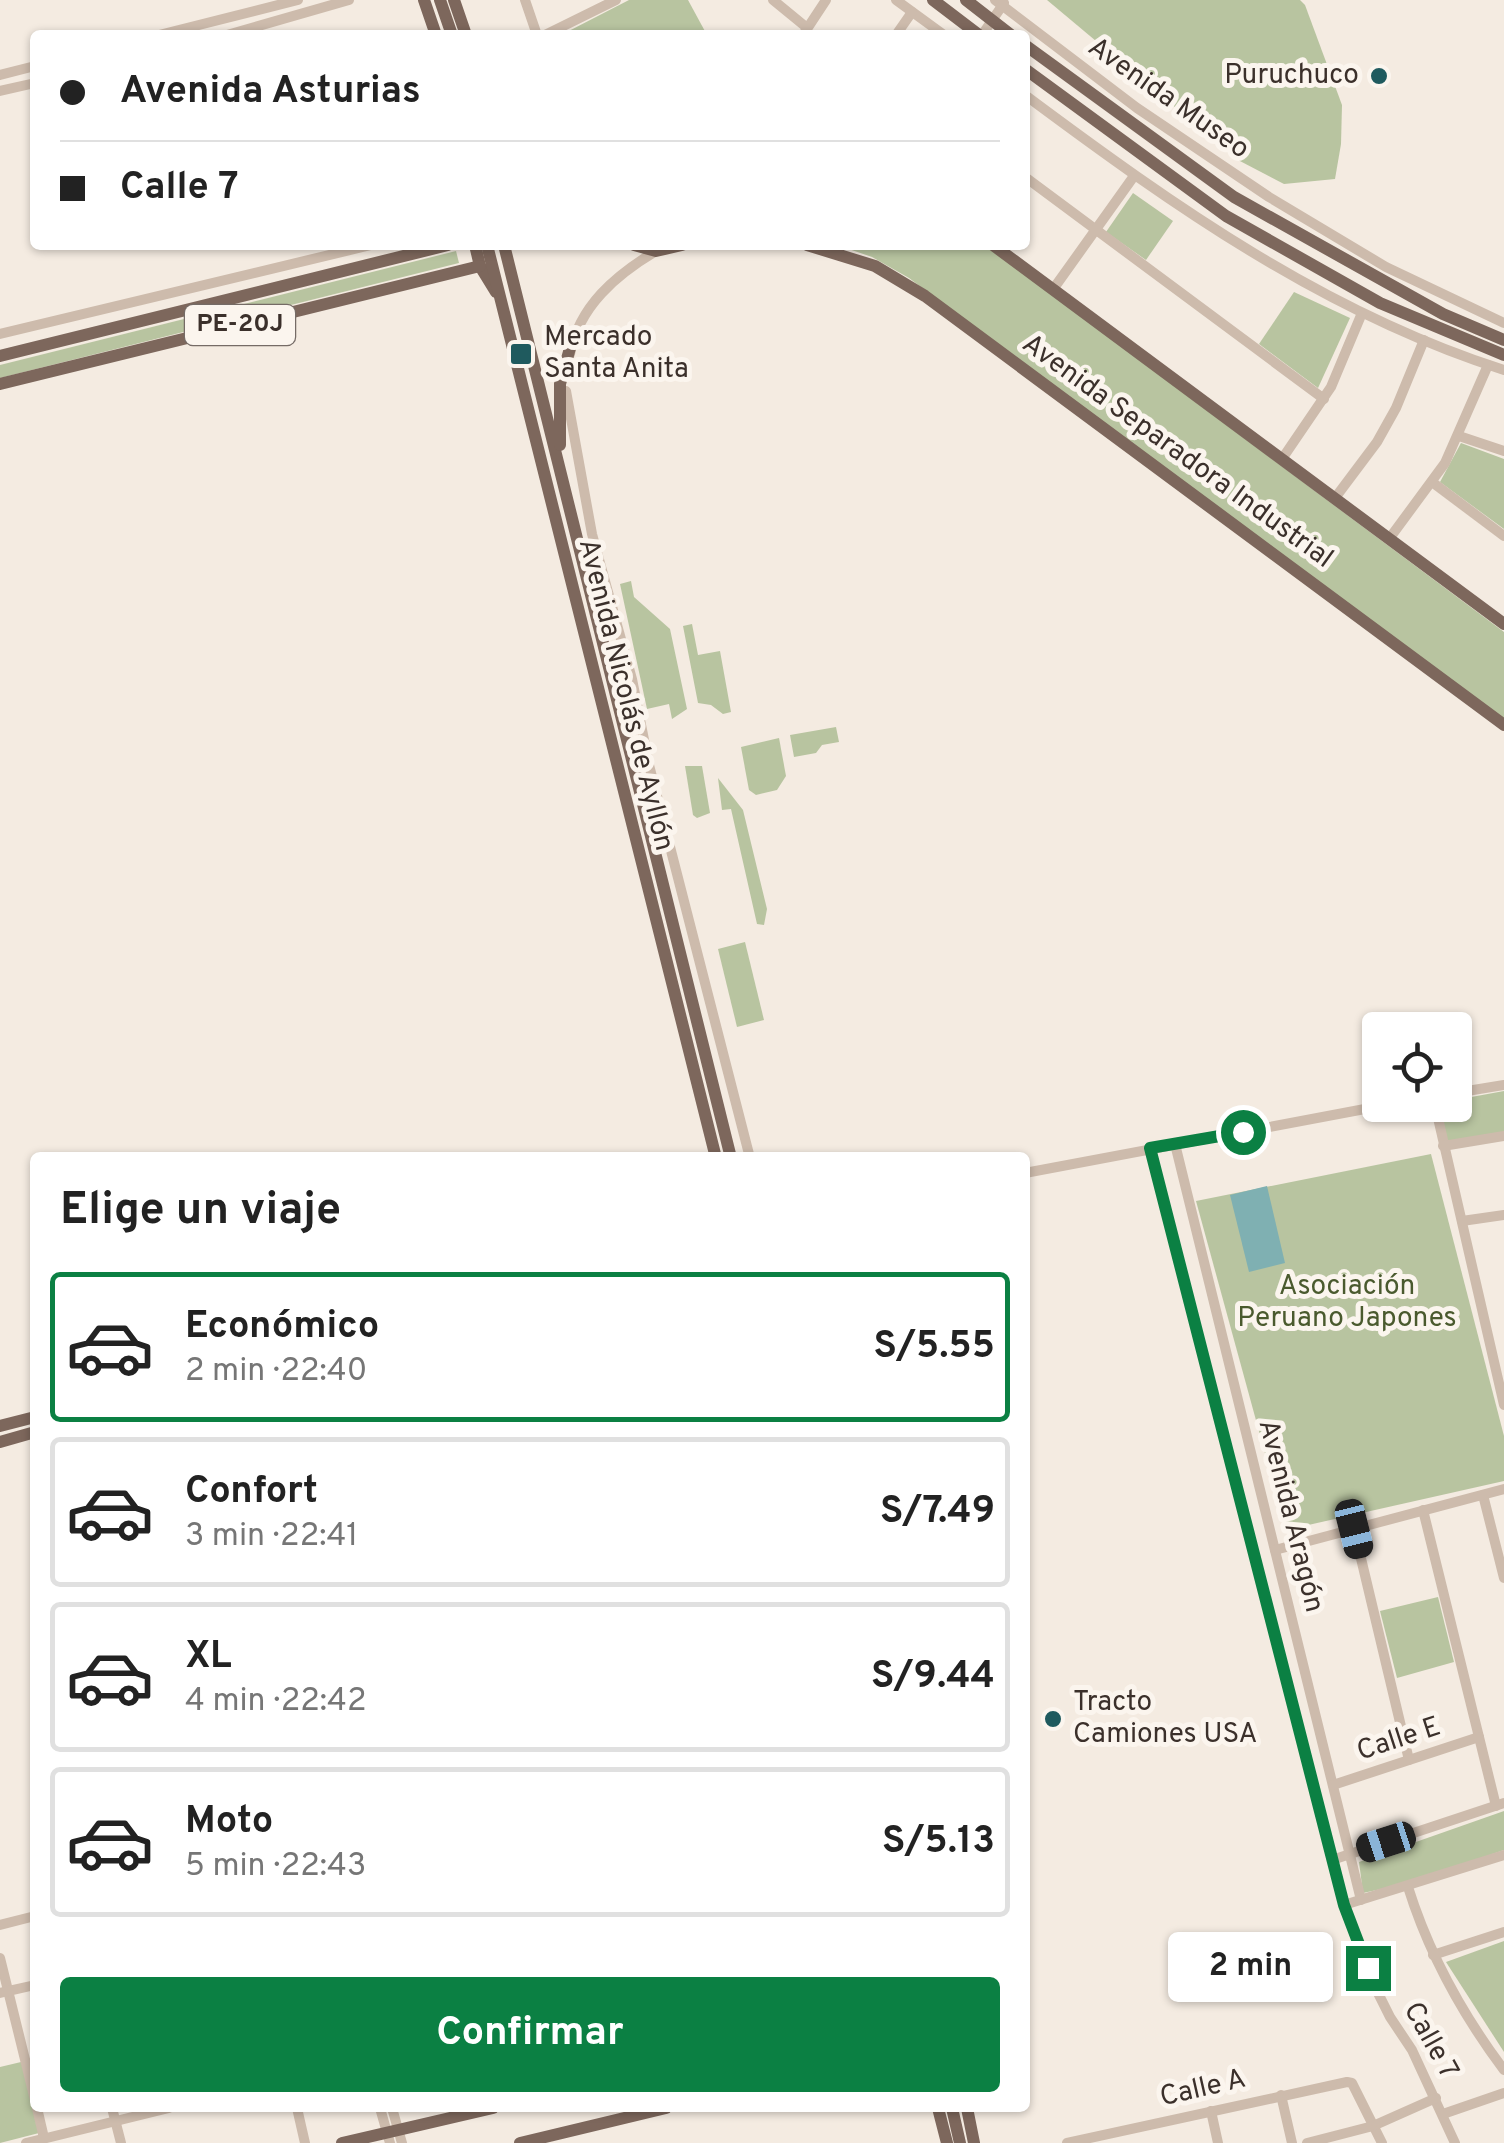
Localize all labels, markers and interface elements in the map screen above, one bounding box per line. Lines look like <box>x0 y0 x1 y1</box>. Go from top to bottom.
street label: Avenida Museo <box>1080 30 1256 168</box>
place label: Puruchuco <box>1224 58 1359 94</box>
marker: Puruchuco <box>1368 65 1390 87</box>
text: Avenida Asturias <box>120 68 421 117</box>
text: Calle 7 <box>120 164 239 213</box>
road number: PE-20J <box>185 305 295 345</box>
place label: Mercado Santa Anita <box>544 320 689 388</box>
street label: Avenida Separadora Industrial <box>1014 327 1340 577</box>
marker: Mercado Santa Anita <box>508 341 534 367</box>
street label: Avenida Nicolás de Ayllón <box>569 535 681 855</box>
map controls <box>1362 1012 1472 1122</box>
button: locate <box>1362 1012 1472 1122</box>
route start <box>1221 1110 1266 1155</box>
text: Elige un viaje <box>60 1183 341 1240</box>
park label: Asociación Peruano Japones <box>1237 1269 1457 1337</box>
icon: car <box>65 1302 155 1392</box>
text: Económico <box>185 1303 379 1352</box>
text: S/5.55 <box>874 1323 995 1372</box>
text: 2 min · 22:40 <box>185 1352 367 1392</box>
street label: Avenida Aragón <box>1249 1416 1331 1616</box>
icon: car <box>65 1467 155 1557</box>
text: Confort <box>185 1468 318 1517</box>
text: S/7.49 <box>880 1488 995 1537</box>
car <box>1332 1496 1376 1562</box>
text: 3 min · 22:41 <box>185 1517 358 1557</box>
icon: car <box>65 1632 155 1722</box>
text: XL <box>185 1633 232 1682</box>
text: S/9.44 <box>871 1653 995 1702</box>
text: 4 min · 22:42 <box>185 1682 367 1722</box>
place label: Tracto Camiones USA <box>1073 1685 1257 1753</box>
marker: Tracto Camiones USA <box>1042 1708 1064 1730</box>
street label: Calle E <box>1353 1710 1445 1770</box>
icon: car <box>65 1797 155 1887</box>
text: Moto <box>185 1798 273 1847</box>
text: S/5.13 <box>882 1818 995 1867</box>
car <box>1353 1818 1419 1866</box>
text: 5 min · 22:43 <box>185 1847 366 1887</box>
callout: 2 min <box>1168 1933 1333 2003</box>
route end <box>1346 1946 1391 1991</box>
text: 2 min <box>1209 1947 1292 1987</box>
button: Confirmar <box>60 1977 1000 2092</box>
street label: Calle 7 <box>1394 1996 1466 2086</box>
street label: Calle A <box>1157 2062 1249 2116</box>

